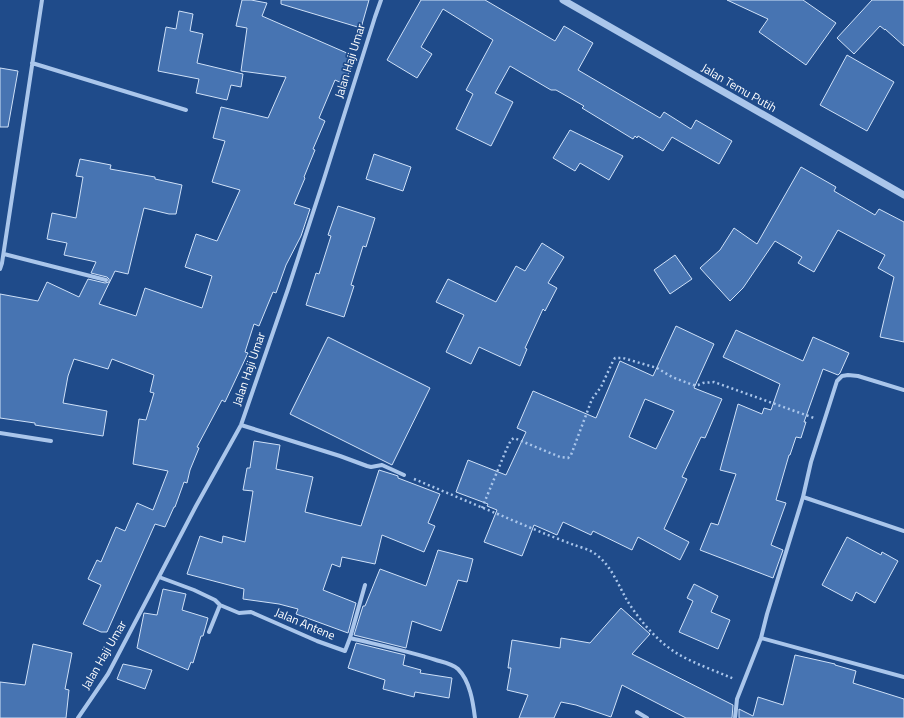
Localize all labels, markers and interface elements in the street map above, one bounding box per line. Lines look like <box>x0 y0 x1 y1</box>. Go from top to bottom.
street label: Jalan Haji Umar <box>329 21 370 101</box>
street label: Jalan Temu Putih <box>698 58 781 117</box>
street label: Jalan Haji Umar <box>227 329 270 408</box>
street label: Jalan Antene <box>272 602 338 645</box>
street label: Jalan Haji Umar <box>76 617 131 693</box>

